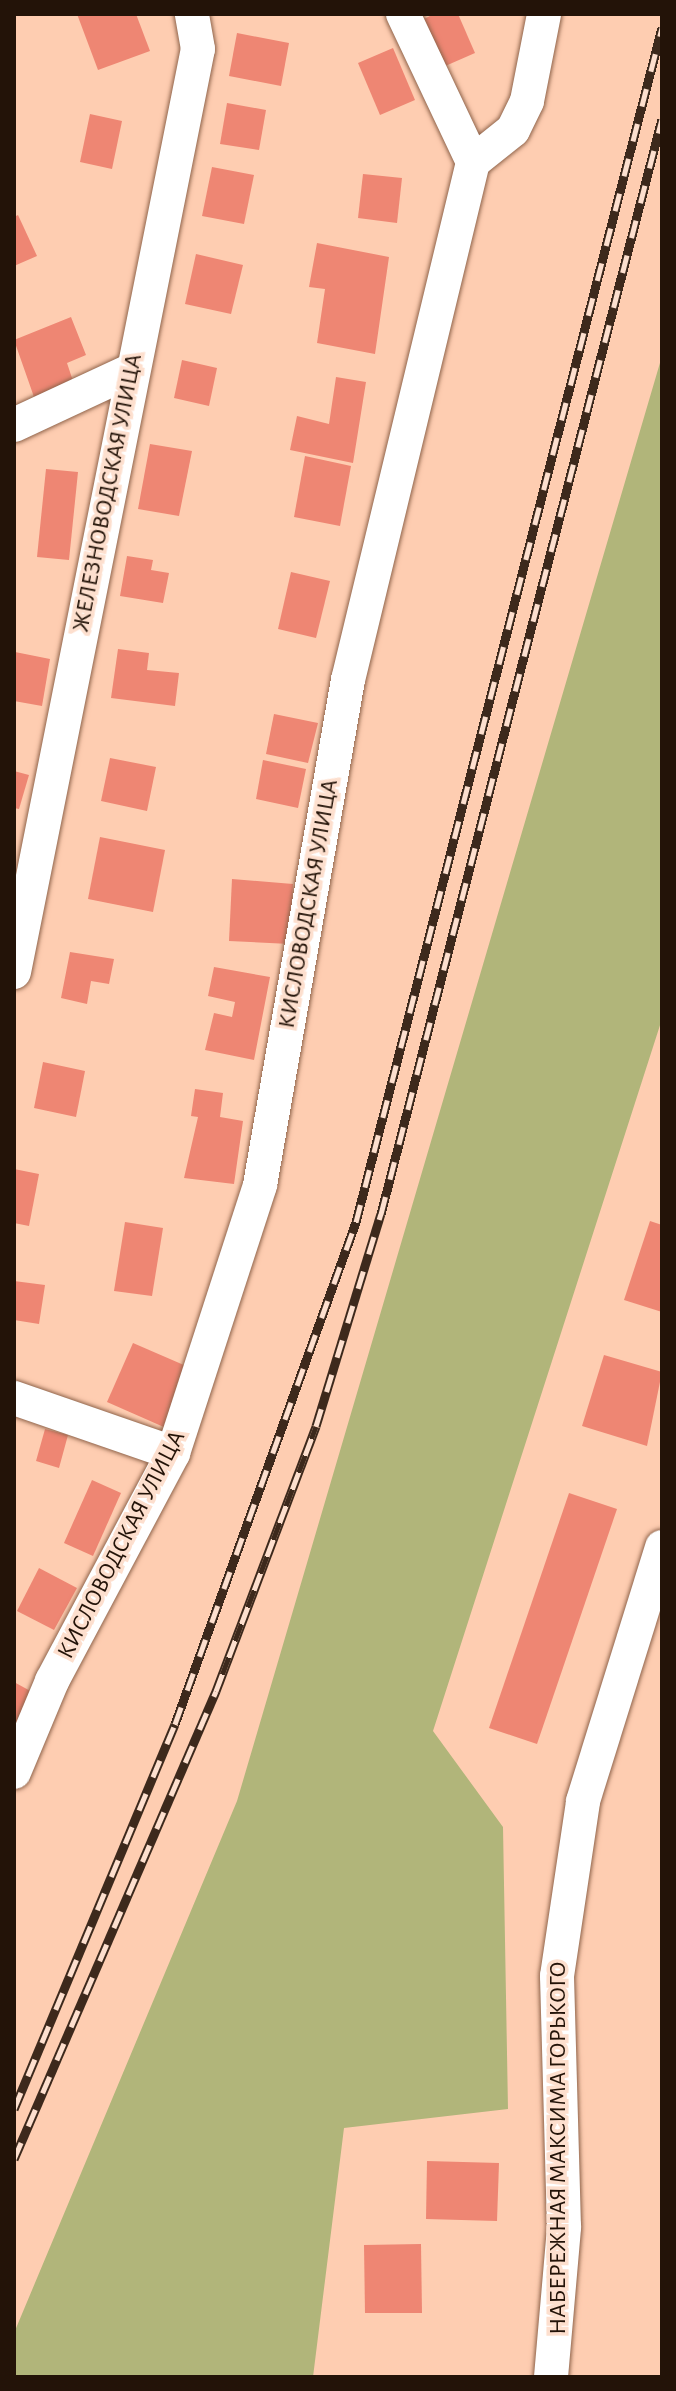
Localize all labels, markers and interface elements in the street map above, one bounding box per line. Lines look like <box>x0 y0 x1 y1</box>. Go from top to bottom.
street label: ЖЕЛЕЗНОВОДСКАЯ УЛИЦА <box>67 352 149 634</box>
street label: КИСЛОВОДСКАЯ УЛИЦА <box>273 777 345 1031</box>
street label: КИСЛОВОДСКАЯ УЛИЦА <box>52 1426 192 1664</box>
street label: НАБЕРЕЖНАЯ МАКСИМА ГОРЬКОГО <box>545 1961 573 2335</box>

